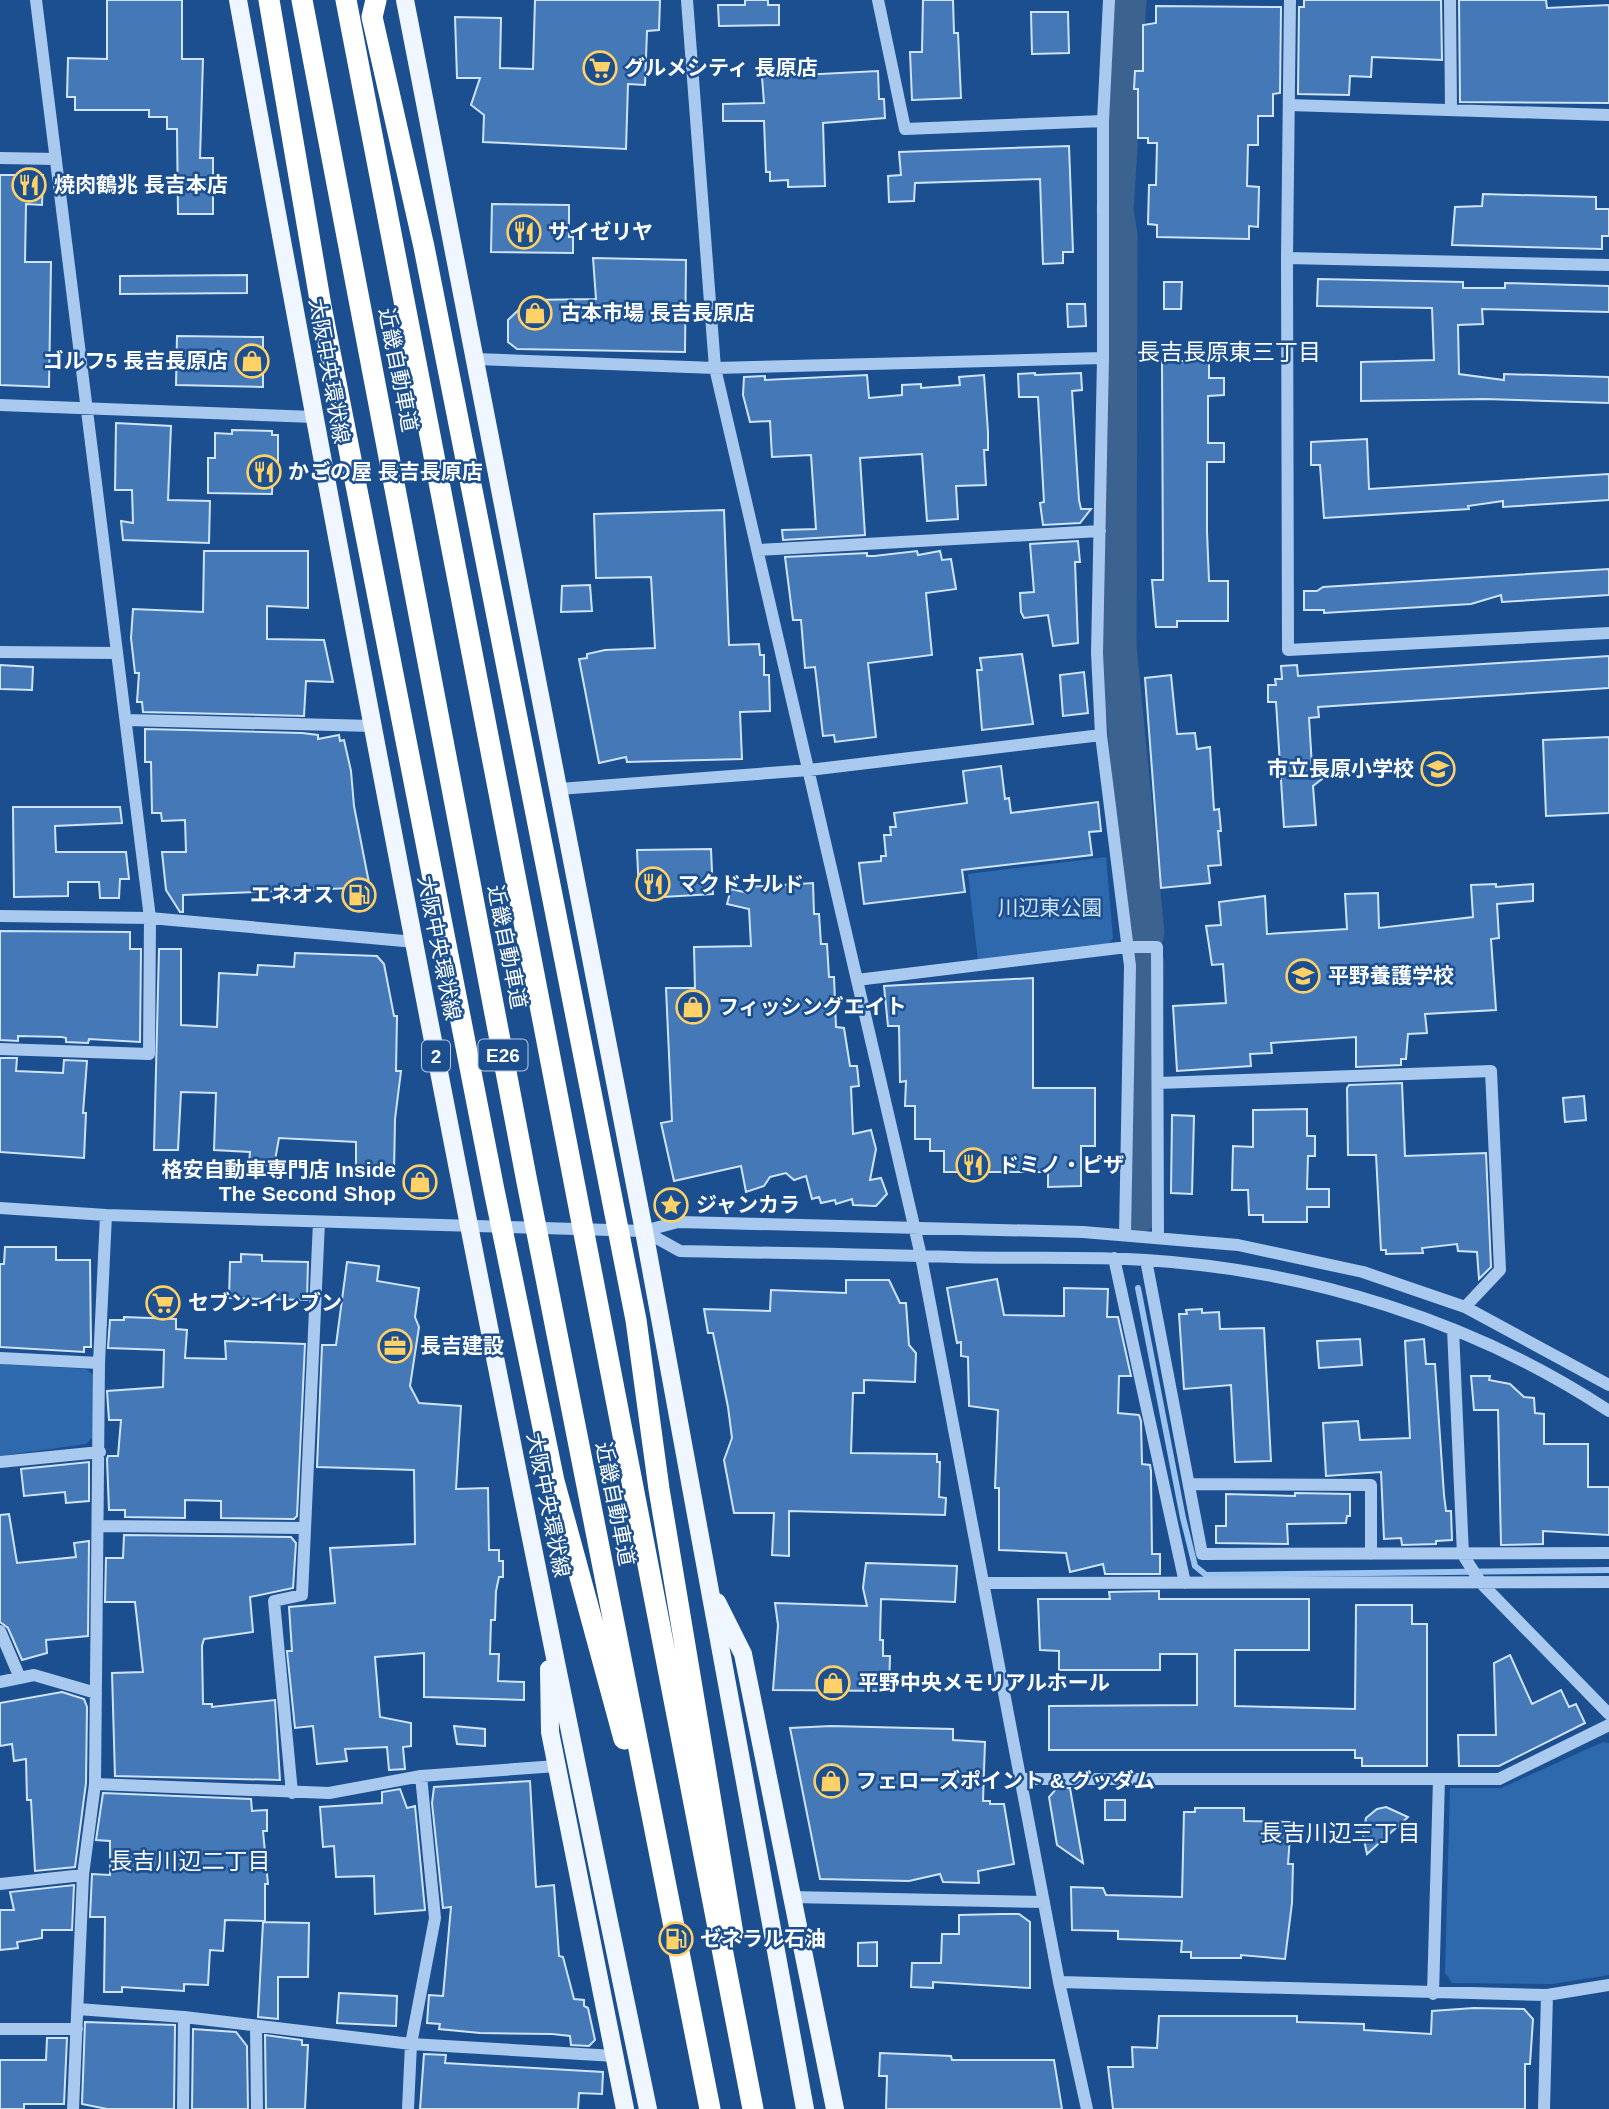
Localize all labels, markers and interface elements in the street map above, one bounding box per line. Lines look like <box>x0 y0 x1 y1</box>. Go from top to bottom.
supermarket icon: グルメシティ 長原店 <box>581 49 619 87</box>
place label: グルメシティ 長原店 <box>624 56 818 79</box>
restaurant icon: 焼肉鶴兆 長吉本店 <box>10 166 48 204</box>
place label: 焼肉鶴兆 長吉本店 <box>54 173 228 196</box>
restaurant icon: サイゼリヤ <box>505 213 543 251</box>
place label: サイゼリヤ <box>548 220 653 243</box>
shop icon: 古本市場 長吉長原店 <box>516 294 554 332</box>
street label: 大阪中央環状線 <box>305 297 354 445</box>
place label: 古本市場 長吉長原店 <box>560 301 755 324</box>
street label: 近畿自動車道 <box>375 306 422 434</box>
district label: 長吉長原東三丁目 <box>1137 339 1321 365</box>
shop icon: ゴルフ5 長吉長原店 <box>233 342 271 380</box>
place label: ゴルフ5 長吉長原店 <box>42 349 228 372</box>
restaurant icon: かごの屋 長吉長原店 <box>245 453 283 491</box>
place label: かごの屋 長吉長原店 <box>288 460 483 483</box>
school or university icon: 市立長原小学校 <box>1419 750 1457 788</box>
place label: 市立長原小学校 <box>1267 757 1414 780</box>
restaurant icon: マクドナルド <box>634 865 672 903</box>
place label: マクドナルド <box>678 872 804 895</box>
street label: 大阪中央環状線 <box>414 874 465 1022</box>
fuel station icon: エネオス <box>340 876 378 914</box>
place label: エネオス <box>250 883 334 906</box>
street label: 近畿自動車道 <box>484 883 531 1011</box>
park label: 川辺東公園 <box>998 896 1103 919</box>
school or university icon: 平野養護学校 <box>1284 957 1322 995</box>
place label: 平野養護学校 <box>1328 964 1454 987</box>
shop icon: フィッシングエイト <box>674 988 712 1026</box>
place label: フィッシングエイト <box>718 995 907 1018</box>
road number: 2 <box>422 1040 450 1072</box>
road number: E26 <box>478 1040 528 1070</box>
restaurant icon: ドミノ・ピザ <box>954 1146 992 1184</box>
place label: ドミノ・ピザ <box>998 1153 1124 1176</box>
place label: 格安自動車専門店 Inside The Second Shop <box>161 1158 396 1205</box>
shop icon: 格安自動車専門店 Inside The Second Shop <box>401 1163 439 1201</box>
place icon: ジャンカラ <box>652 1186 690 1224</box>
place label: ジャンカラ <box>696 1193 800 1216</box>
supermarket icon: セブン-イレブン <box>144 1284 182 1322</box>
place label: セブン-イレブン <box>188 1291 342 1314</box>
office icon: 長吉建設 <box>376 1327 414 1365</box>
place label: 長吉建設 <box>420 1334 504 1357</box>
street label: 大阪中央環状線 <box>523 1431 574 1579</box>
street label: 近畿自動車道 <box>592 1440 639 1568</box>
shop icon: 平野中央メモリアルホール <box>814 1664 852 1702</box>
place label: 平野中央メモリアルホール <box>858 1671 1110 1694</box>
shop icon: フェローズポイント & グッダム <box>812 1762 850 1800</box>
place label: フェローズポイント & グッダム <box>856 1769 1155 1792</box>
district label: 長吉川辺三丁目 <box>1260 1820 1421 1846</box>
district label: 長吉川辺二丁目 <box>110 1848 271 1874</box>
fuel station icon: ゼネラル石油 <box>657 1920 695 1958</box>
place label: ゼネラル石油 <box>700 1927 826 1950</box>

